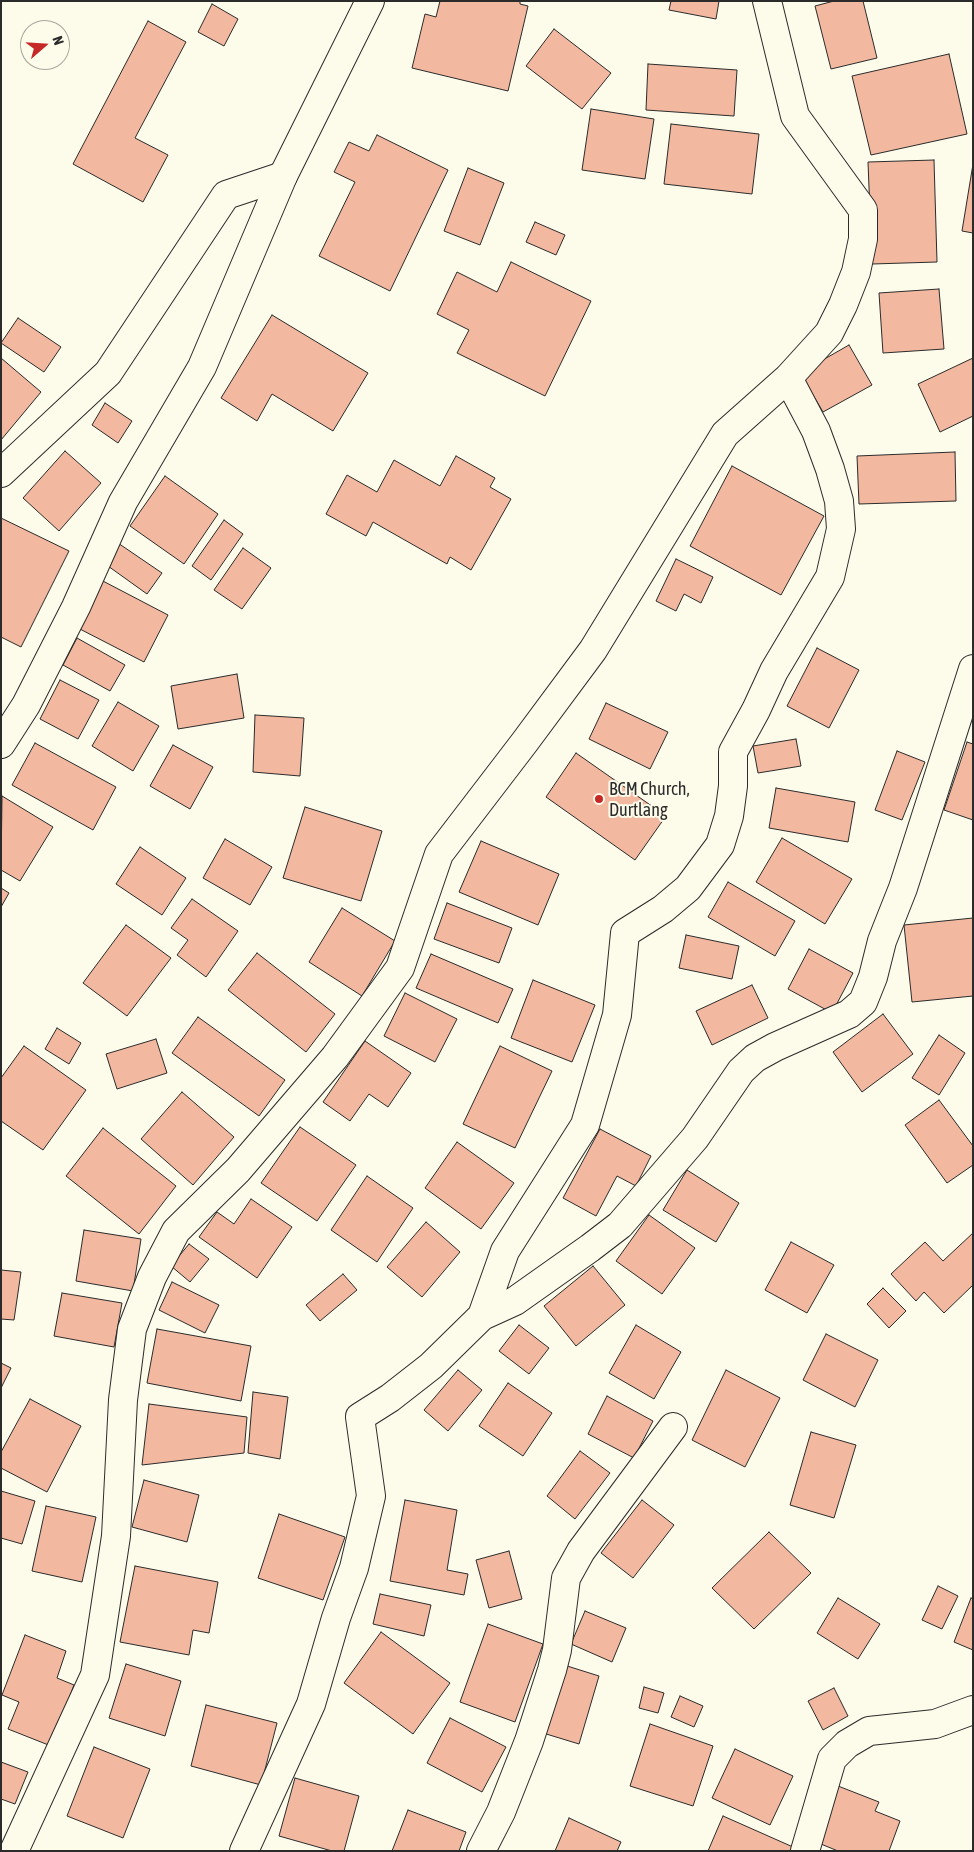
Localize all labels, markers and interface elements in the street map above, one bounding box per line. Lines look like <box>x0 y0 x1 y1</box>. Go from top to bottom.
north arrow <box>20 20 70 70</box>
text: N <box>49 34 67 47</box>
place label: BCM Church, Durtlang <box>609 778 690 821</box>
marker: BCM Church, Durtlang <box>593 793 605 805</box>

